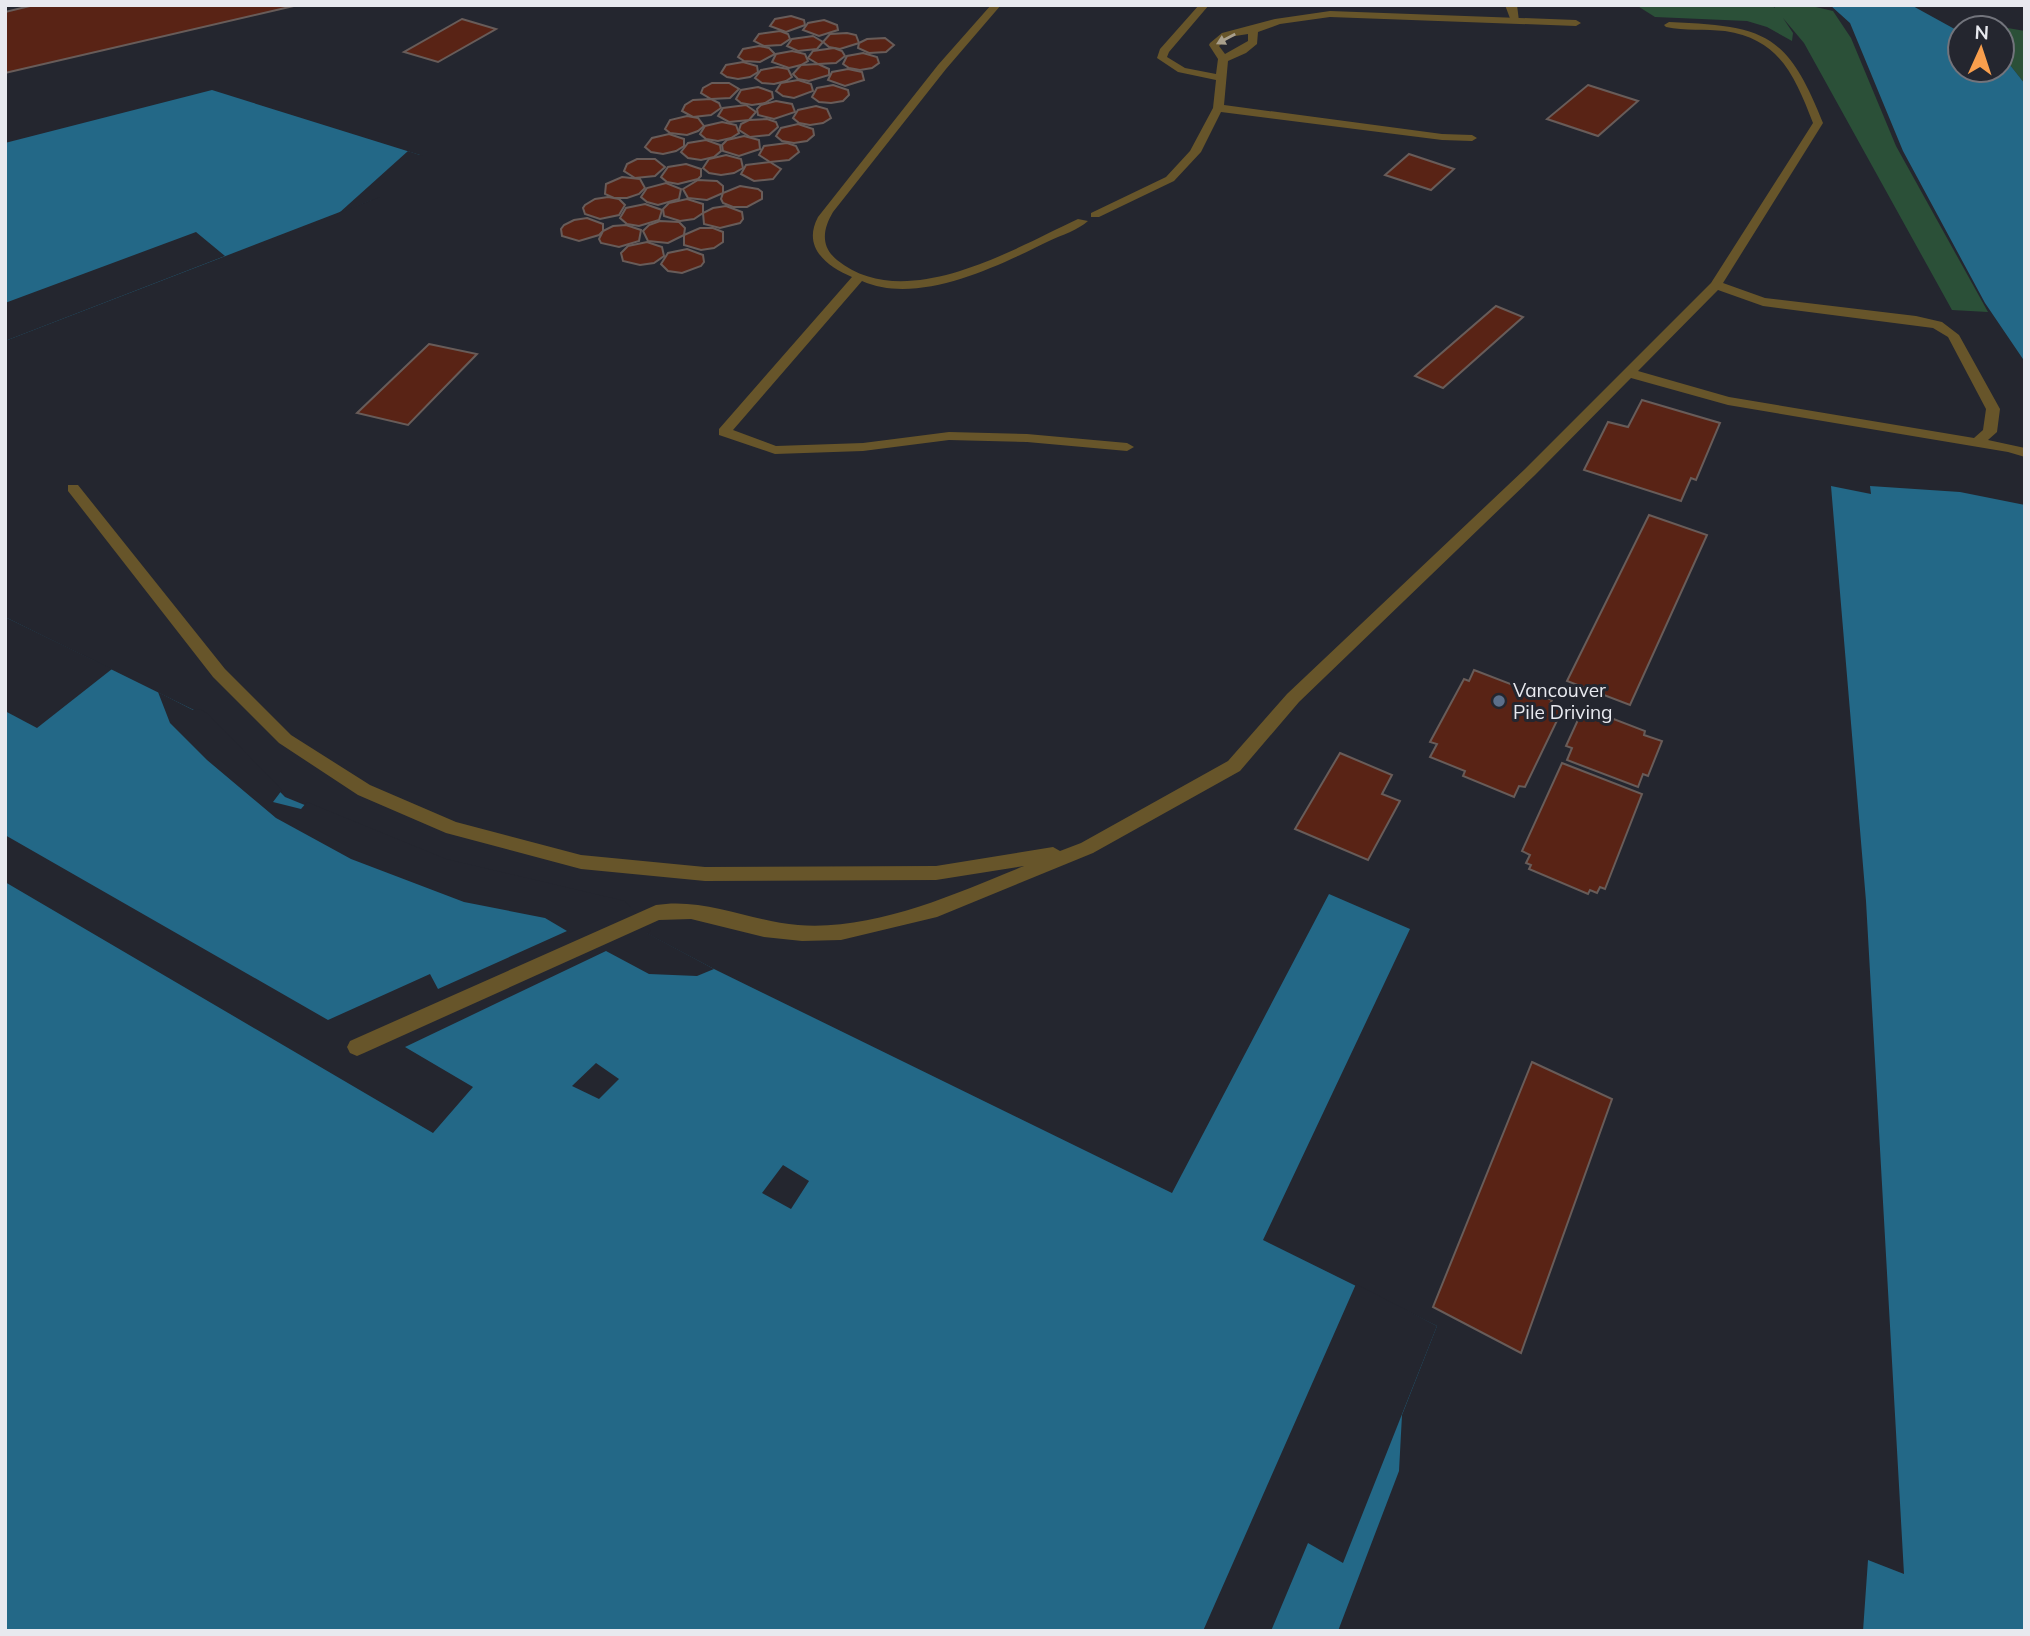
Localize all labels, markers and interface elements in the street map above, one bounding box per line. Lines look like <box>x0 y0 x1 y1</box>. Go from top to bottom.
north arrow <box>1946 14 2016 84</box>
text: N <box>1974 20 1990 44</box>
one-way arrow <box>1216 33 1235 45</box>
place label: Vancouver Pile Driving <box>1513 678 1613 724</box>
marker: Vancouver Pile Driving <box>1491 693 1507 709</box>

